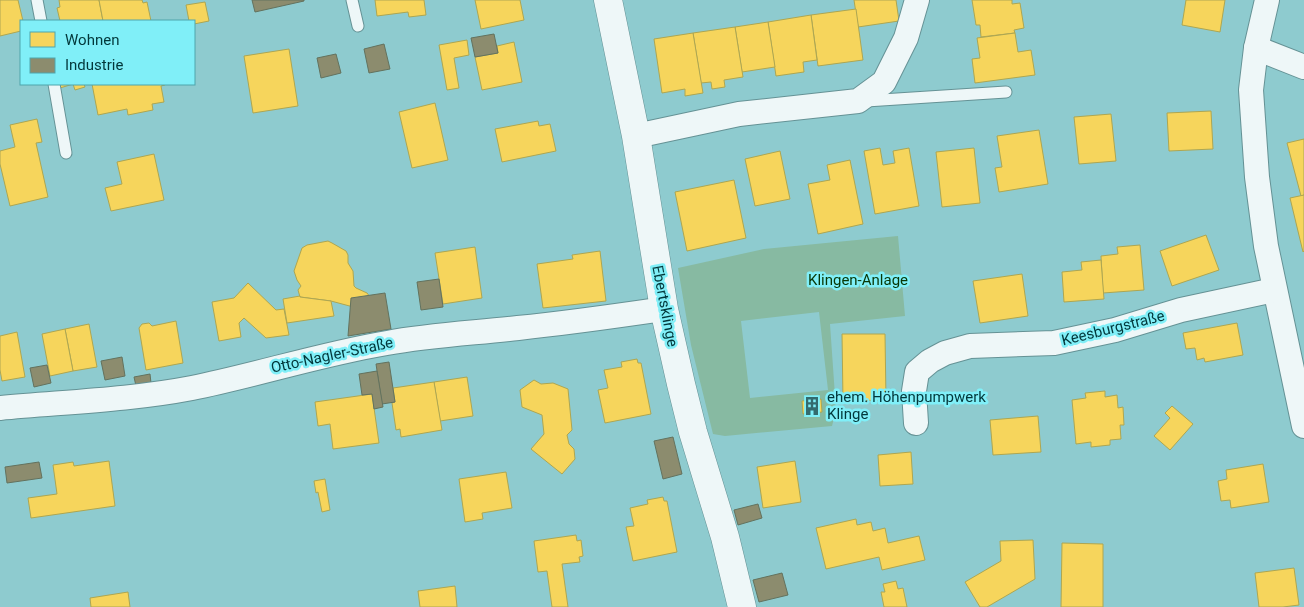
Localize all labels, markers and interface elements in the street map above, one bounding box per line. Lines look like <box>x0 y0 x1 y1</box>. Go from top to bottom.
legend <box>20 20 195 85</box>
text: Wohnen <box>65 31 119 49</box>
text: Industrie <box>65 56 123 74</box>
street label: Ebertsklinge <box>648 264 682 348</box>
park label: Klingen-Anlage <box>808 271 908 289</box>
street label: Keesburgstraße <box>1060 307 1166 349</box>
street label: Otto-Nagler-Straße <box>269 333 395 377</box>
place label: ehem. Höhenpumpwerk Klinge <box>827 388 986 423</box>
building icon: ehem. Höhenpumpwerk Klinge <box>801 395 823 417</box>

